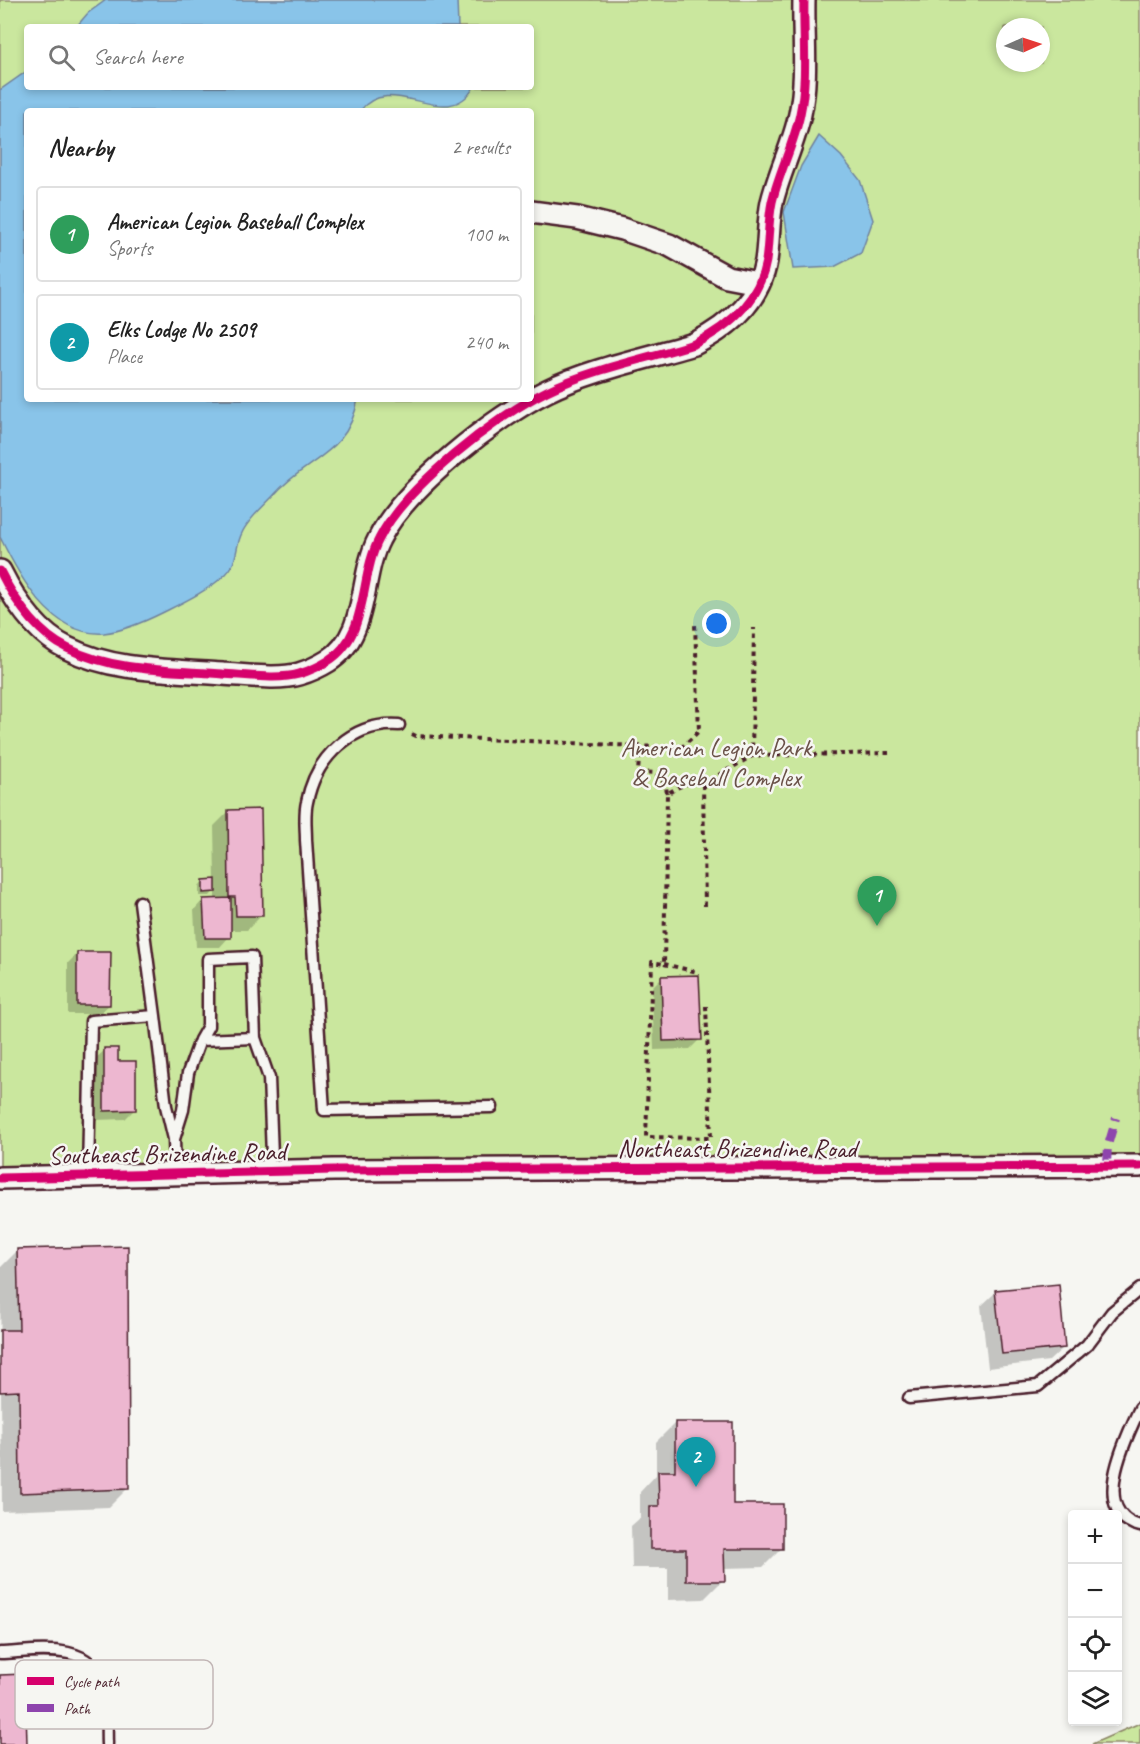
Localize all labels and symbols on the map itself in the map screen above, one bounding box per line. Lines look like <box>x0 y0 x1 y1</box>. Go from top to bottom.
north arrow <box>996 18 1050 72</box>
your location <box>702 609 731 638</box>
park label: American Legion Park & Baseball Complex <box>621 731 813 794</box>
pin: 1 <box>858 876 896 926</box>
street label: Northeast Brizendine Road <box>618 1132 860 1165</box>
street label: Southeast Brizendine Road <box>48 1135 290 1172</box>
pin: 2 <box>676 1438 716 1487</box>
legend <box>15 1660 213 1729</box>
text: Cycle path <box>64 1672 120 1692</box>
text: Path <box>64 1699 91 1719</box>

